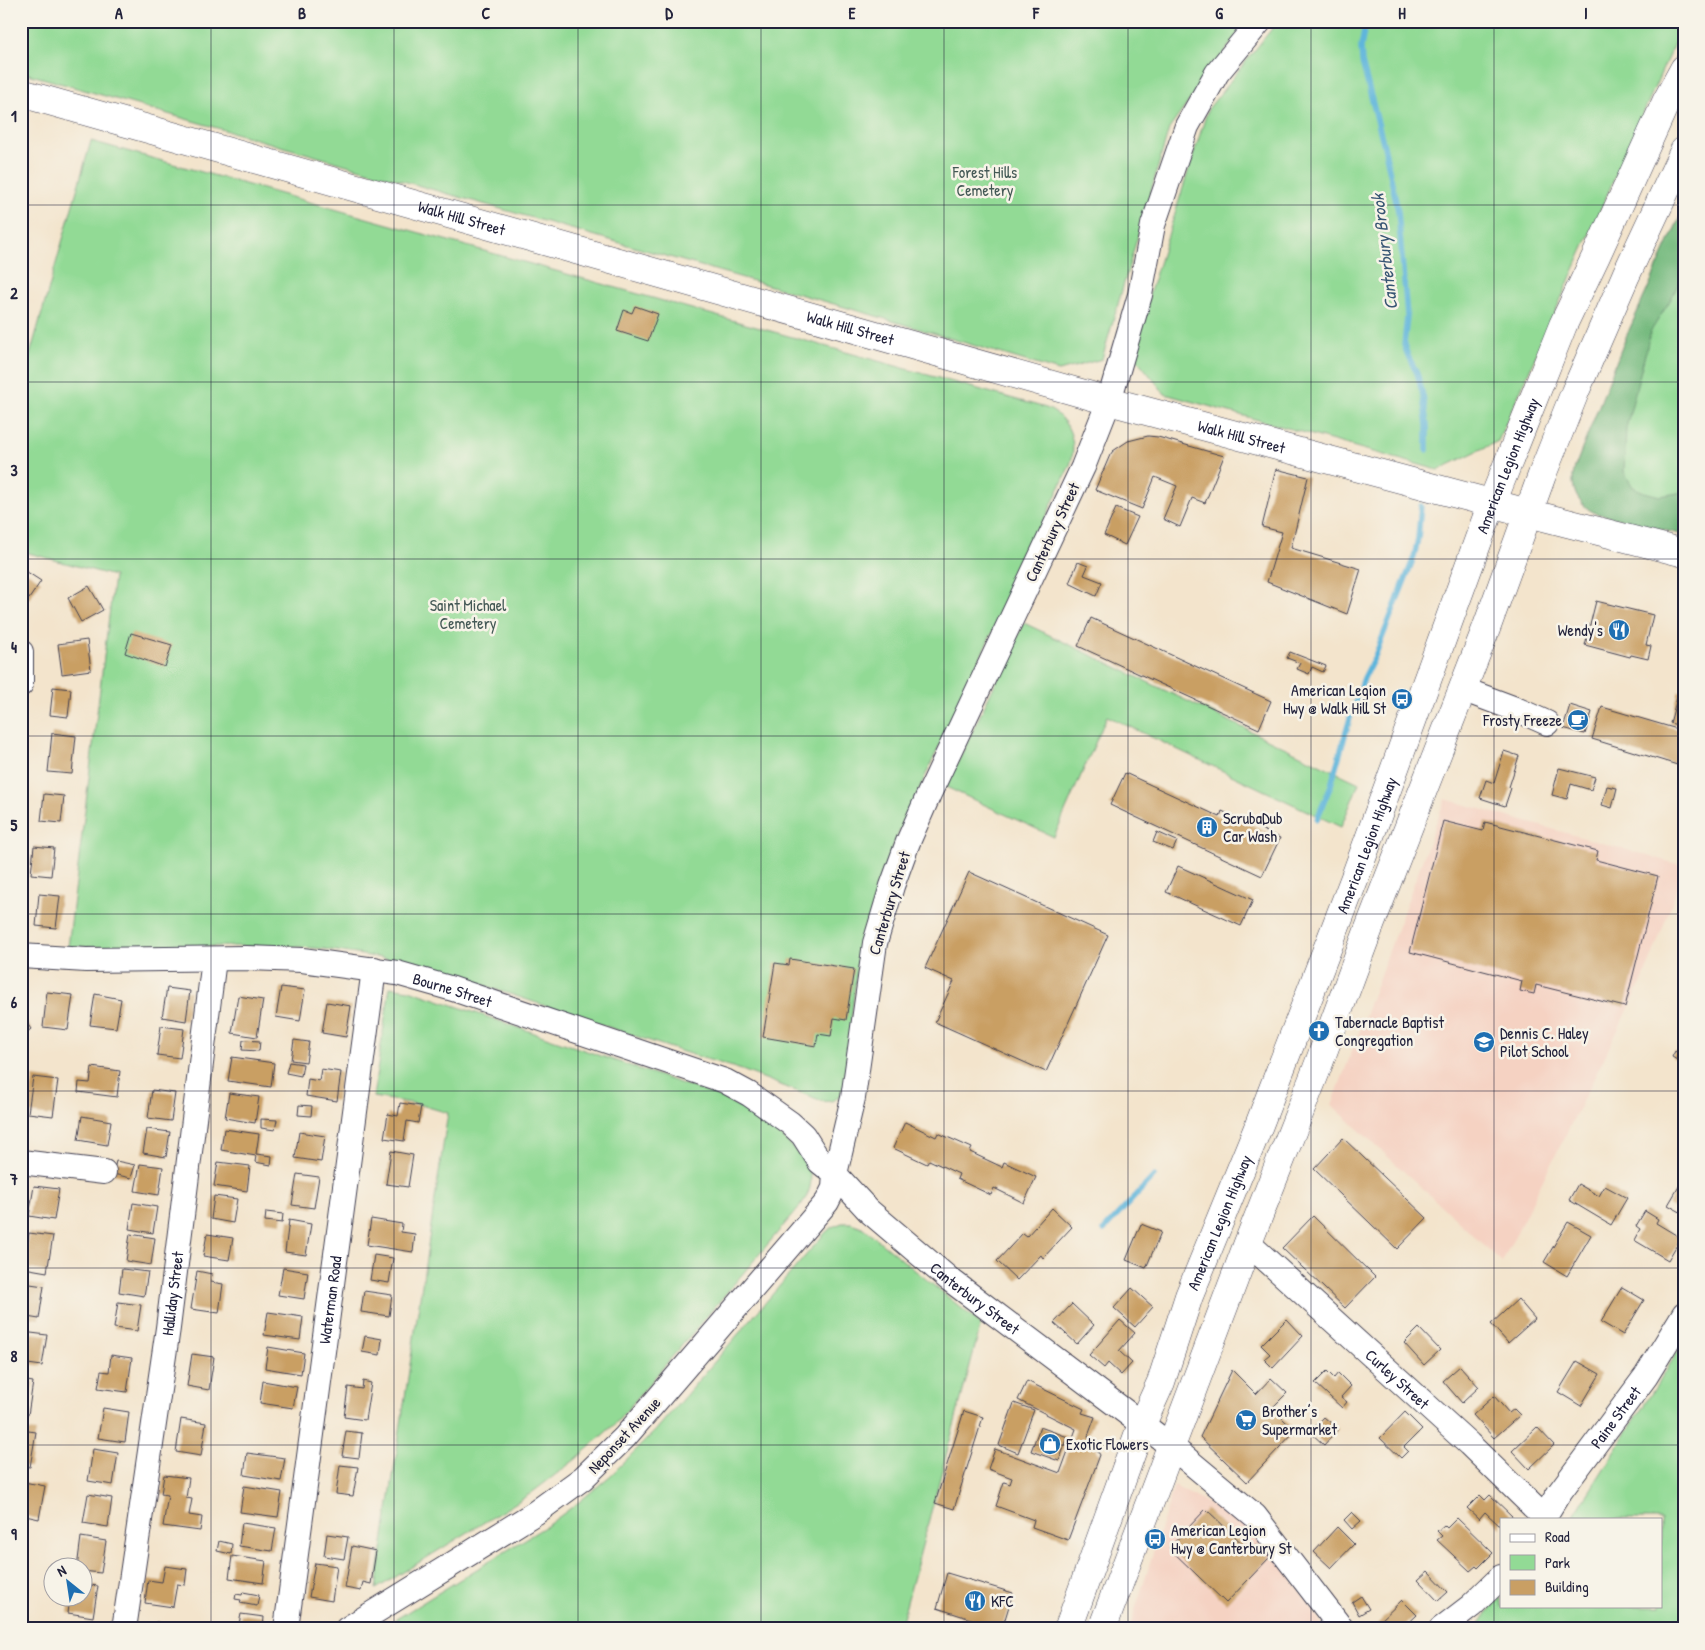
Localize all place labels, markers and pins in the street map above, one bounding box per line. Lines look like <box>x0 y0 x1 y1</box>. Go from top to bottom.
restaurant icon: Wendy's <box>1607 618 1631 642</box>
place label: Wendy's <box>1558 619 1603 641</box>
place label: American Legion Hwy @ Walk Hill St <box>1283 679 1386 719</box>
bus stop icon: American Legion Hwy @ Walk Hill St <box>1390 687 1414 711</box>
cafe icon: Frosty Freeze <box>1566 708 1590 732</box>
place label: Frosty Freeze <box>1482 709 1563 731</box>
place label: ScrubaDub Car Wash <box>1223 807 1283 847</box>
building icon: ScrubaDub Car Wash <box>1195 815 1219 839</box>
place label: Tabernacle Baptist Congregation <box>1335 1011 1444 1051</box>
church icon: Tabernacle Baptist Congregation <box>1307 1019 1331 1043</box>
place label: Dennis C. Haley Pilot School <box>1500 1022 1589 1062</box>
school or university icon: Dennis C. Haley Pilot School <box>1472 1030 1496 1054</box>
place label: Brother’s Supermarket <box>1262 1400 1337 1440</box>
supermarket icon: Brother’s Supermarket <box>1234 1408 1258 1432</box>
shop icon: Exotic Flowers <box>1038 1432 1062 1456</box>
place label: Exotic Flowers <box>1066 1433 1148 1455</box>
place label: American Legion Hwy @ Canterbury St <box>1171 1519 1292 1559</box>
bus stop icon: American Legion Hwy @ Canterbury St <box>1143 1527 1167 1551</box>
restaurant icon: KFC <box>963 1589 987 1613</box>
place label: KFC <box>991 1590 1014 1612</box>

